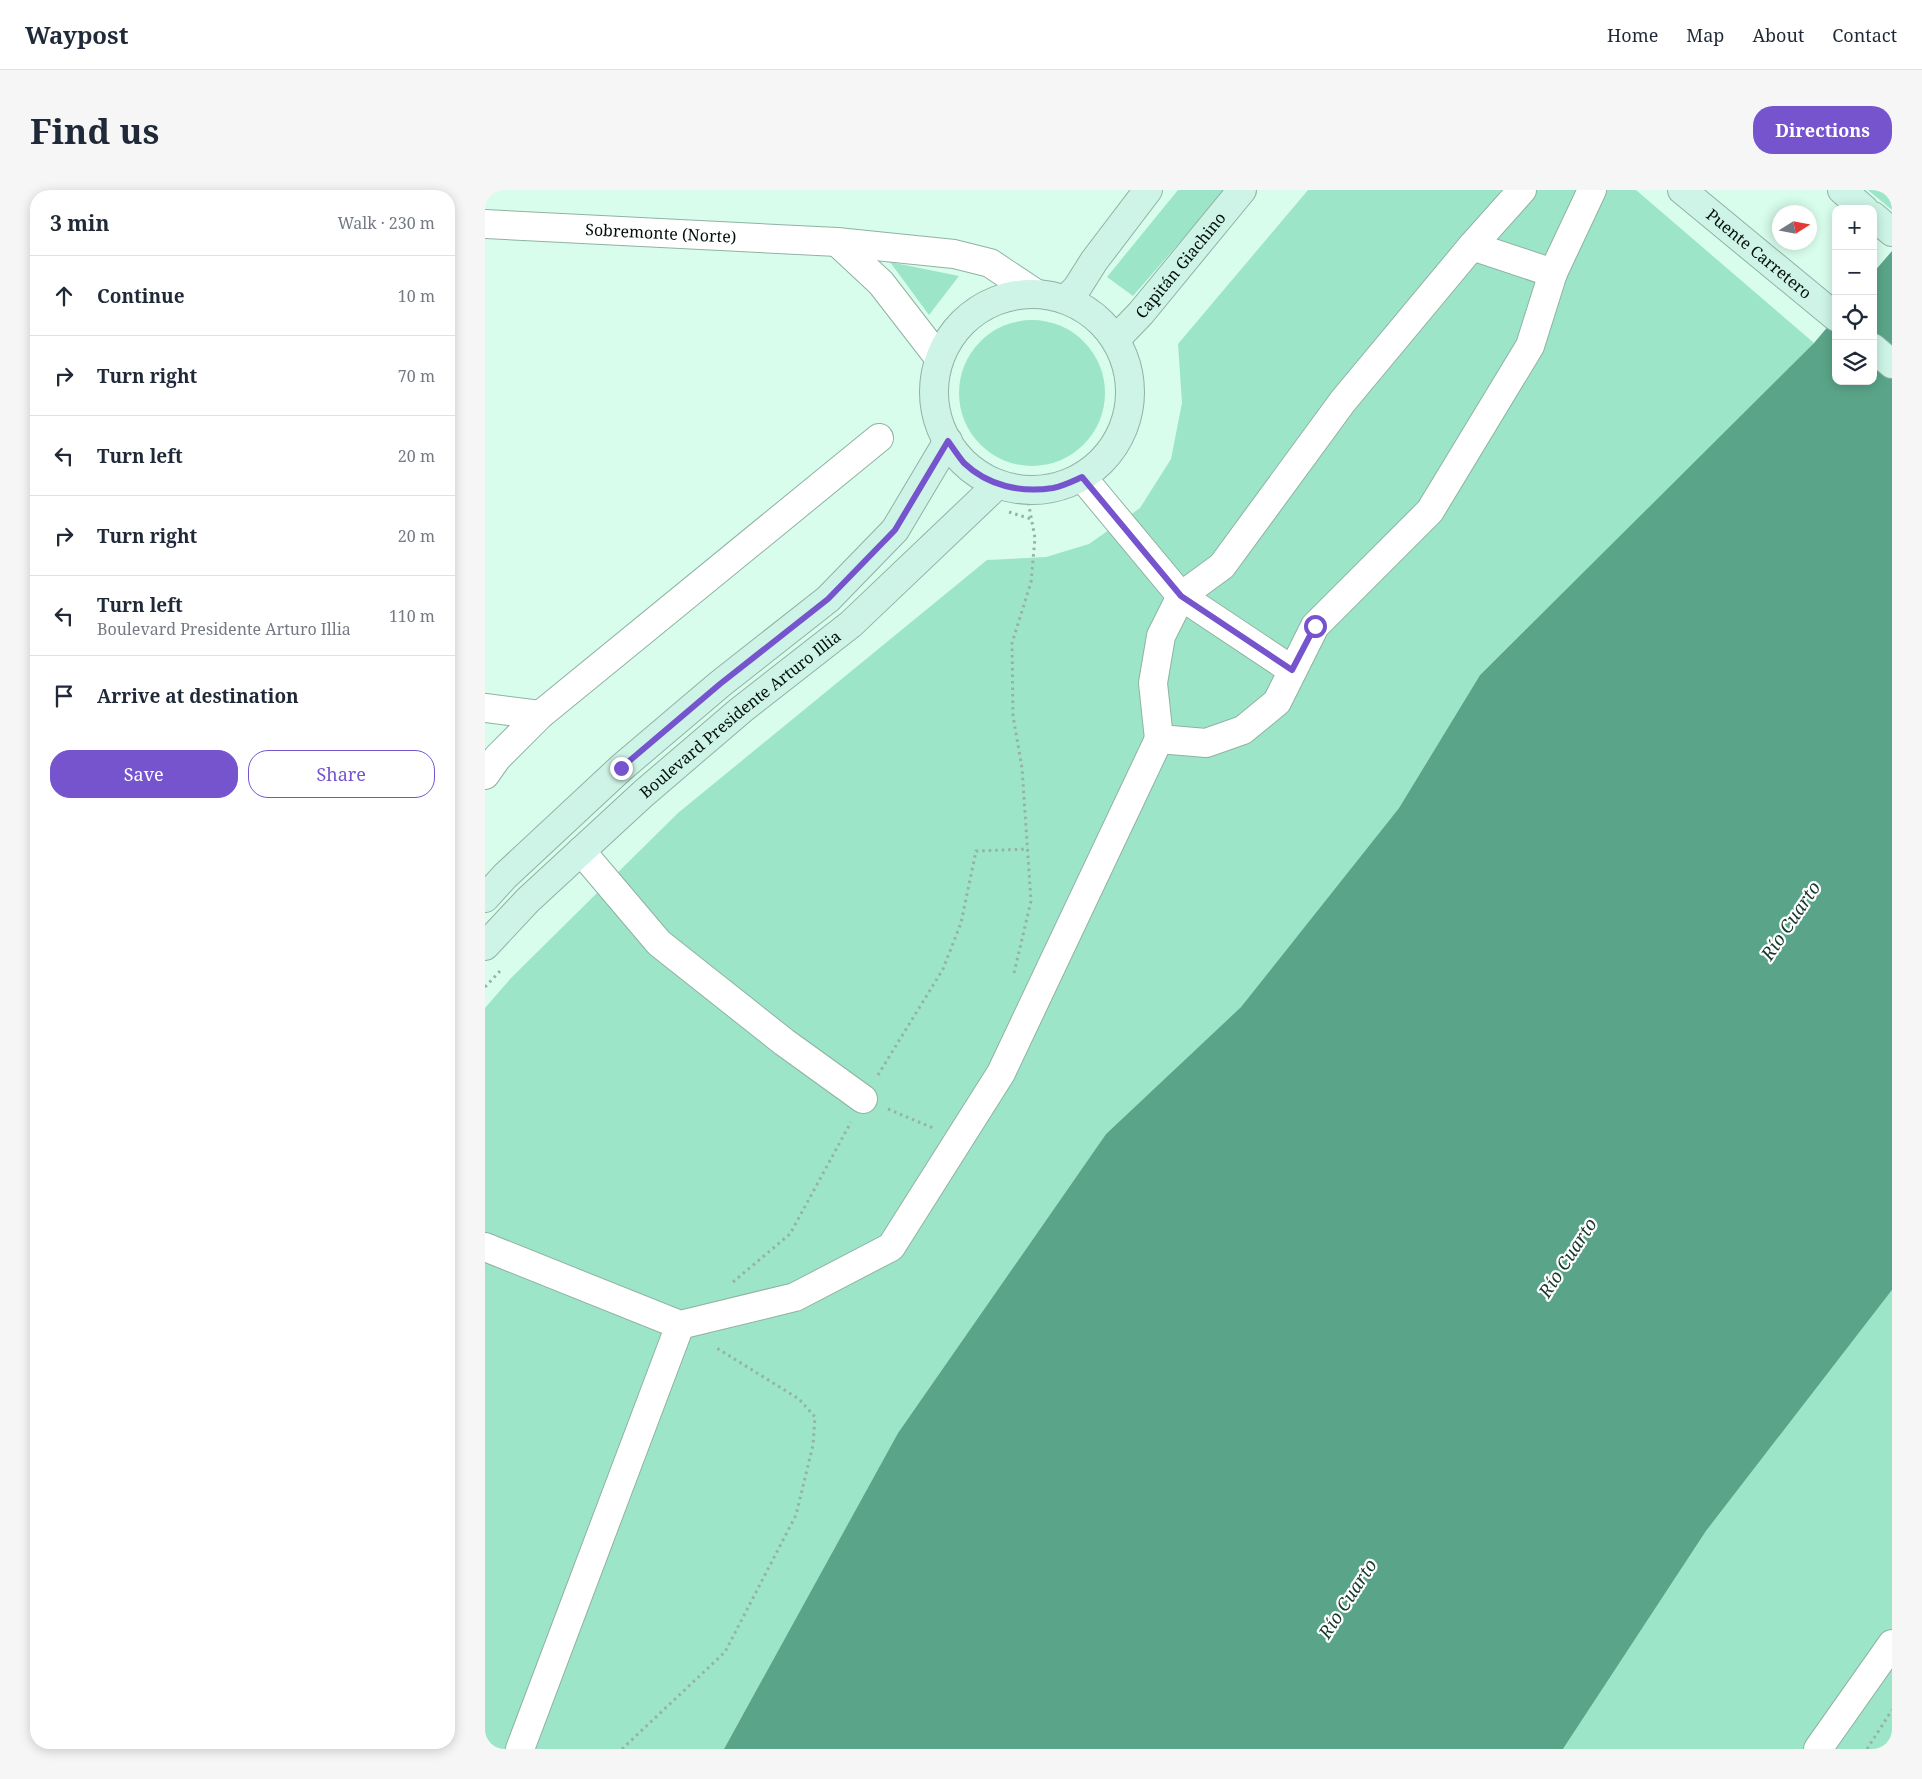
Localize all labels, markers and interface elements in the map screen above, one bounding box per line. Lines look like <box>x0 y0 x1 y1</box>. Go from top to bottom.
text: Waypost <box>25 18 128 51</box>
text: Home <box>1607 23 1658 47</box>
text: Map <box>1686 23 1724 47</box>
text: About <box>1752 23 1804 47</box>
text: Contact <box>1832 23 1897 47</box>
button: Directions <box>1753 106 1892 154</box>
text: Find us <box>30 107 159 154</box>
street label: Puente Carretero <box>1702 204 1817 304</box>
north arrow <box>1772 205 1817 250</box>
map controls <box>1832 205 1877 385</box>
button: + <box>1832 205 1877 250</box>
street label: Capitán Giachino <box>1130 207 1230 323</box>
text: 3 min <box>50 209 109 237</box>
text: Walk · 230 m <box>338 212 435 234</box>
street label: Sobremonte (Norte) <box>585 218 737 248</box>
button: − <box>1832 250 1877 295</box>
icon: ahead <box>50 282 78 310</box>
text: Continue <box>97 283 185 309</box>
text: 10 m <box>398 285 435 307</box>
button: locate <box>1832 295 1877 340</box>
button: layers <box>1832 340 1877 385</box>
icon: right <box>50 362 78 390</box>
text: Turn right <box>97 363 197 389</box>
text: 70 m <box>398 365 435 387</box>
icon: left <box>50 442 78 470</box>
text: Turn left <box>97 443 183 469</box>
text: 20 m <box>398 445 435 467</box>
icon: right <box>50 522 78 550</box>
text: Turn right <box>97 523 197 549</box>
text: 20 m <box>398 525 435 547</box>
text: Turn left <box>97 592 183 618</box>
icon: left <box>50 602 78 630</box>
text: 110 m <box>389 605 435 627</box>
route start <box>1304 615 1327 638</box>
text: Boulevard Presidente Arturo Illia <box>97 618 351 640</box>
street label: Boulevard Presidente Arturo Illia <box>635 625 845 803</box>
icon: arrive <box>50 682 78 710</box>
text: Arrive at destination <box>97 683 299 709</box>
button: Save <box>50 750 238 798</box>
button: Share <box>248 750 435 798</box>
route end <box>610 757 633 780</box>
water label: Río Cuarto <box>1754 876 1825 965</box>
water label: Río Cuarto <box>1532 1213 1602 1303</box>
water label: Río Cuarto <box>1312 1554 1382 1644</box>

